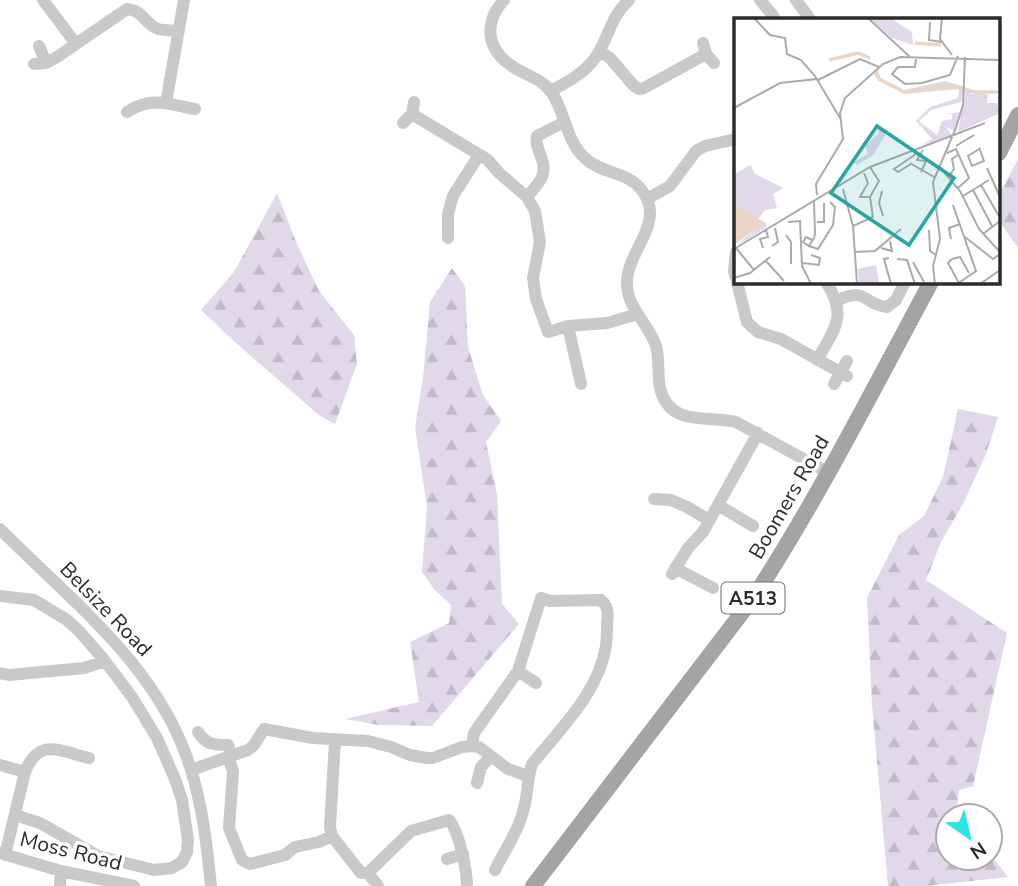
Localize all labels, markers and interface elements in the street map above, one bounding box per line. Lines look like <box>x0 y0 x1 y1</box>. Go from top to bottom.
inset map <box>734 18 1000 284</box>
street label: Boomers Road <box>742 430 836 564</box>
street label: Belsize Road <box>54 556 158 662</box>
road number: A513 <box>722 582 784 614</box>
north arrow <box>934 802 1004 872</box>
street label: Moss Road <box>17 825 125 877</box>
text: N <box>965 836 991 865</box>

